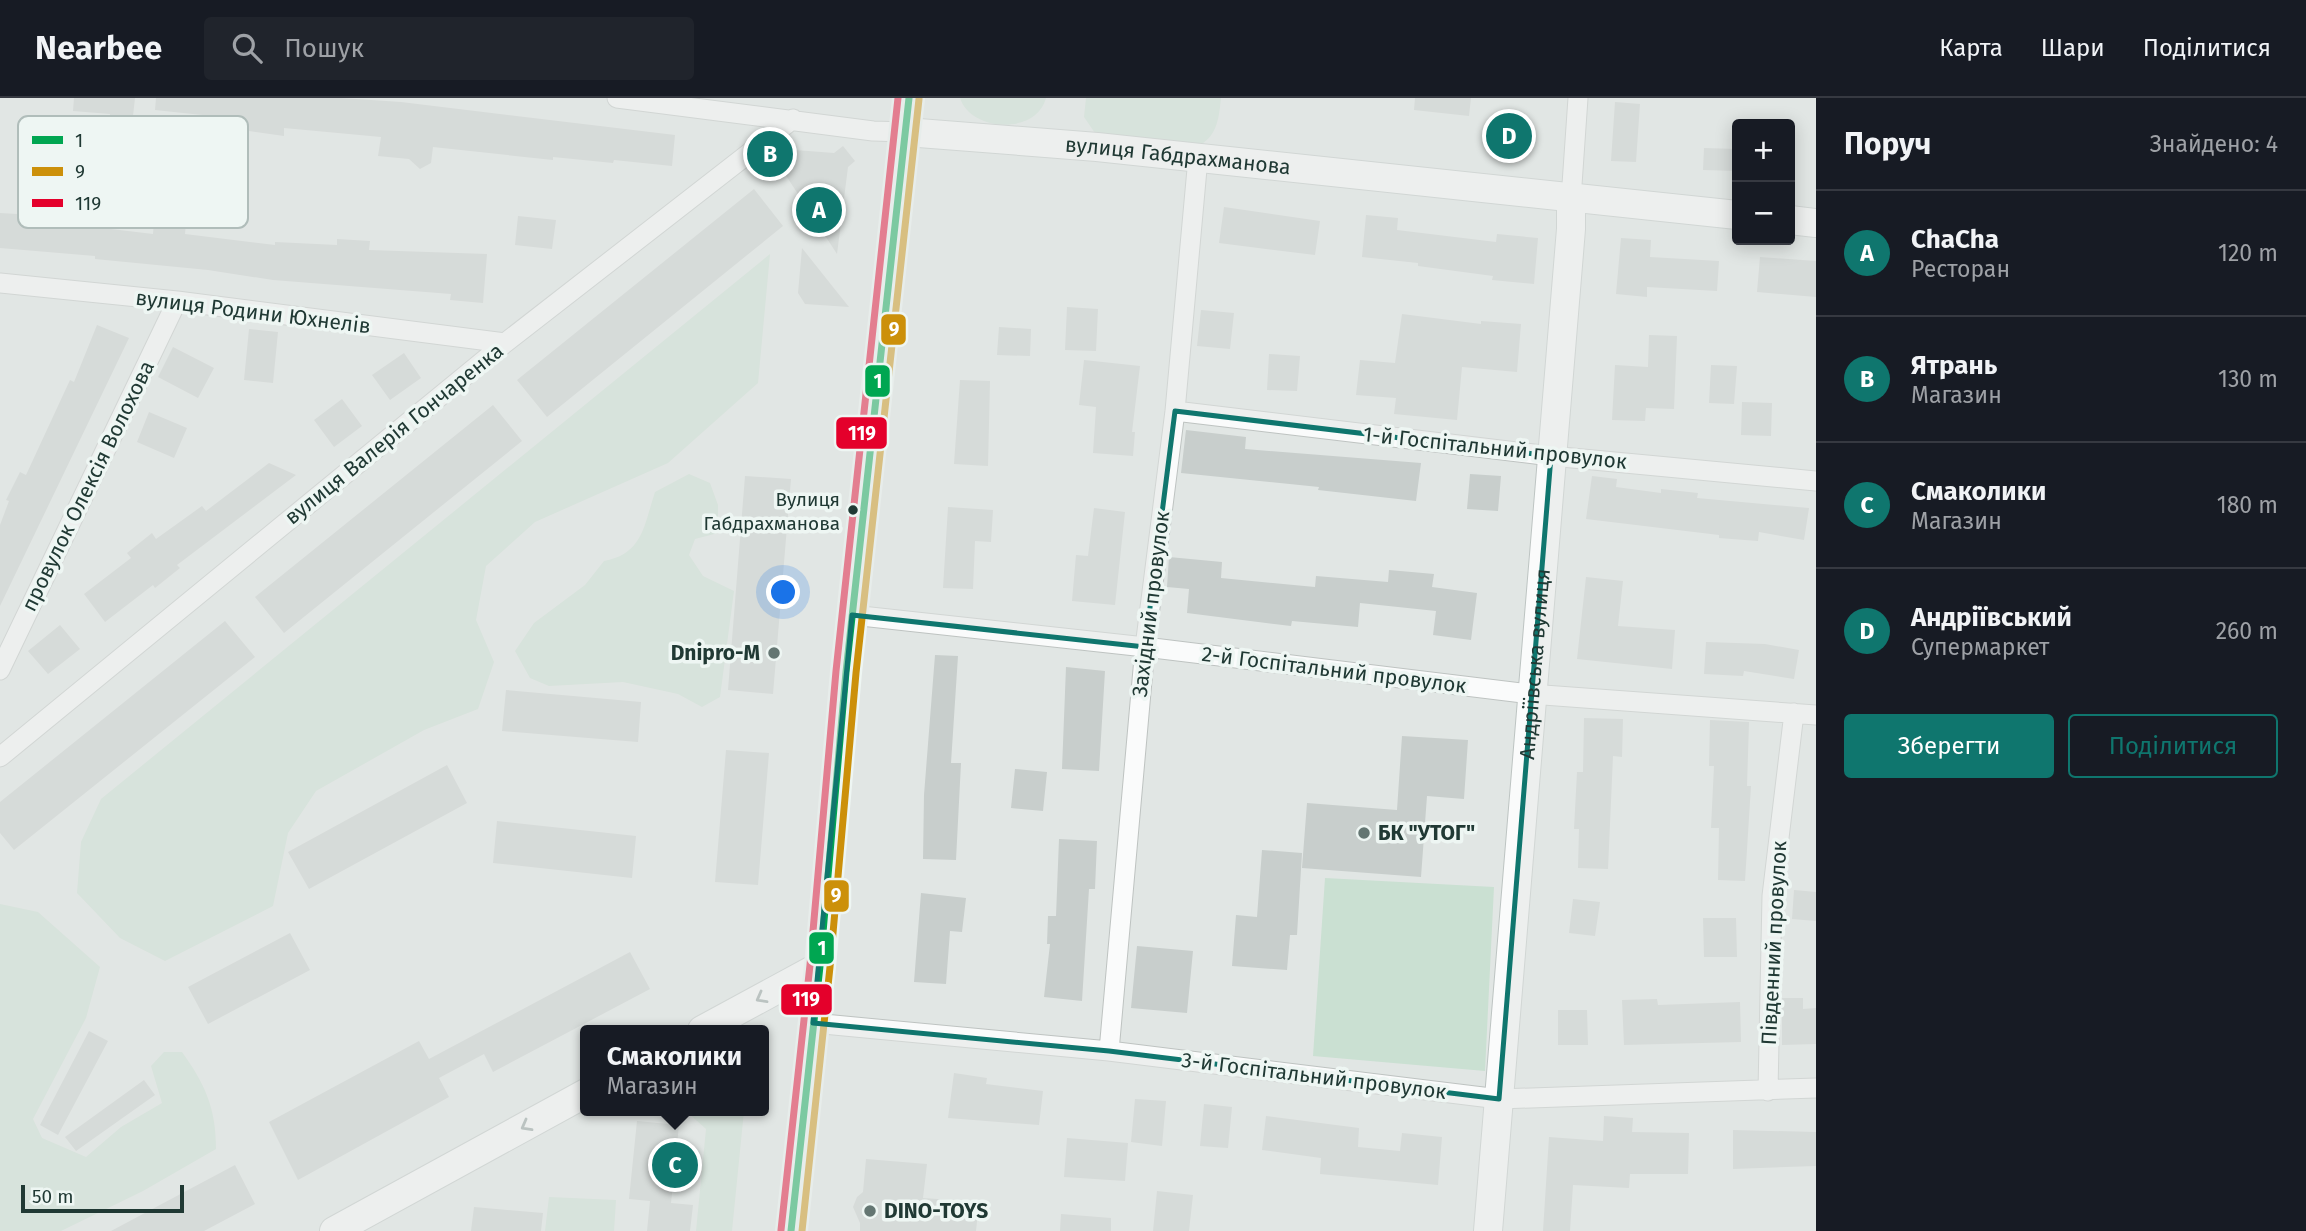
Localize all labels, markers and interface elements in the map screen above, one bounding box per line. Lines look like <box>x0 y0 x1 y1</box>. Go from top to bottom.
search box <box>204 17 694 80</box>
text: Nearbee <box>35 28 162 68</box>
icon: search <box>228 29 266 67</box>
text: Пошук <box>284 33 364 64</box>
text: Карта <box>1939 34 2003 62</box>
text: Шари <box>2041 34 2105 62</box>
text: Поділитися <box>2143 34 2271 62</box>
pin: D <box>1486 110 1532 162</box>
legend <box>18 116 248 228</box>
map controls <box>1732 119 1795 245</box>
button: + <box>1732 119 1795 182</box>
text: Поруч <box>1844 126 1931 162</box>
pin: B <box>747 128 793 180</box>
text: 1 <box>75 129 83 152</box>
text: Знайдено: 4 <box>2150 130 2278 158</box>
street label: вулиця Габдрахманова <box>1064 132 1292 181</box>
text: 9 <box>75 160 85 183</box>
button: − <box>1732 182 1795 245</box>
pin: A <box>796 184 842 236</box>
text: 119 <box>75 192 101 215</box>
text: ChaCha <box>1911 224 1999 255</box>
text: A <box>1860 239 1874 267</box>
text: 120 m <box>2218 239 2278 267</box>
text: Ресторан <box>1911 255 2010 283</box>
street label: вулиця Родини Юхнелів <box>134 285 372 339</box>
line badge: 9 <box>880 313 907 346</box>
text: 9 <box>889 318 900 341</box>
street label: вулиця Валерія Гончаренка <box>279 338 509 530</box>
text: Ятрань <box>1911 350 1997 381</box>
street label: провулок Олексія Волохова <box>16 356 160 616</box>
line badge: 1 <box>864 364 891 398</box>
text: B <box>1860 365 1874 393</box>
text: 130 m <box>2218 365 2278 393</box>
text: 1 <box>874 370 882 393</box>
text: Магазин <box>1911 381 2002 409</box>
line badge: 119 <box>835 416 888 450</box>
street label: 1-й Госпітальний провулок <box>1362 421 1628 475</box>
text: 119 <box>848 422 876 445</box>
text: Смаколики <box>1911 476 2046 507</box>
place label: Вулиця Габдрахманова <box>704 488 840 535</box>
text: C <box>1860 491 1874 519</box>
text: 180 m <box>2217 491 2278 519</box>
marker: Вулиця Габдрахманова <box>846 503 860 517</box>
text: Магазин <box>1911 507 2002 535</box>
street label: Західний провулок <box>1127 509 1175 699</box>
street label: Андріївська вулиця <box>1514 568 1556 760</box>
your location <box>766 575 800 609</box>
text: Андріївський <box>1911 602 2072 633</box>
text: D <box>1860 617 1874 645</box>
text: 260 m <box>2216 617 2278 645</box>
text: Супермаркет <box>1911 633 2049 661</box>
place label: Dnipro-M <box>671 640 760 666</box>
street label: 2-й Госпітальний провулок <box>1200 641 1468 699</box>
marker: Dnipro-M <box>766 645 782 661</box>
button: Зберегти <box>1844 714 2054 778</box>
button: Поділитися <box>2068 714 2278 778</box>
place label: БК "УТОГ" <box>1378 820 1475 846</box>
marker: БК "УТОГ" <box>1356 825 1372 841</box>
street label: Південний провулок <box>1756 840 1792 1046</box>
line badge: 9 <box>823 879 850 913</box>
text: 9 <box>831 884 842 907</box>
line badge: 1 <box>808 931 835 965</box>
text: 1 <box>818 937 826 960</box>
line badge: 119 <box>780 983 833 1016</box>
text: 119 <box>792 988 820 1011</box>
one-way arrow <box>756 990 768 1003</box>
popup <box>580 1025 769 1116</box>
text: Смаколики <box>607 1041 742 1072</box>
street label: 3-й Госпітальний провулок <box>1180 1047 1448 1105</box>
text: Магазин <box>607 1072 698 1100</box>
one-way arrow <box>521 1118 533 1131</box>
pin: C <box>652 1139 698 1191</box>
scale bar <box>21 1182 184 1214</box>
text: 50 m <box>32 1185 73 1208</box>
place label: DINO-TOYS <box>884 1198 988 1224</box>
marker: DINO-TOYS <box>862 1203 878 1219</box>

